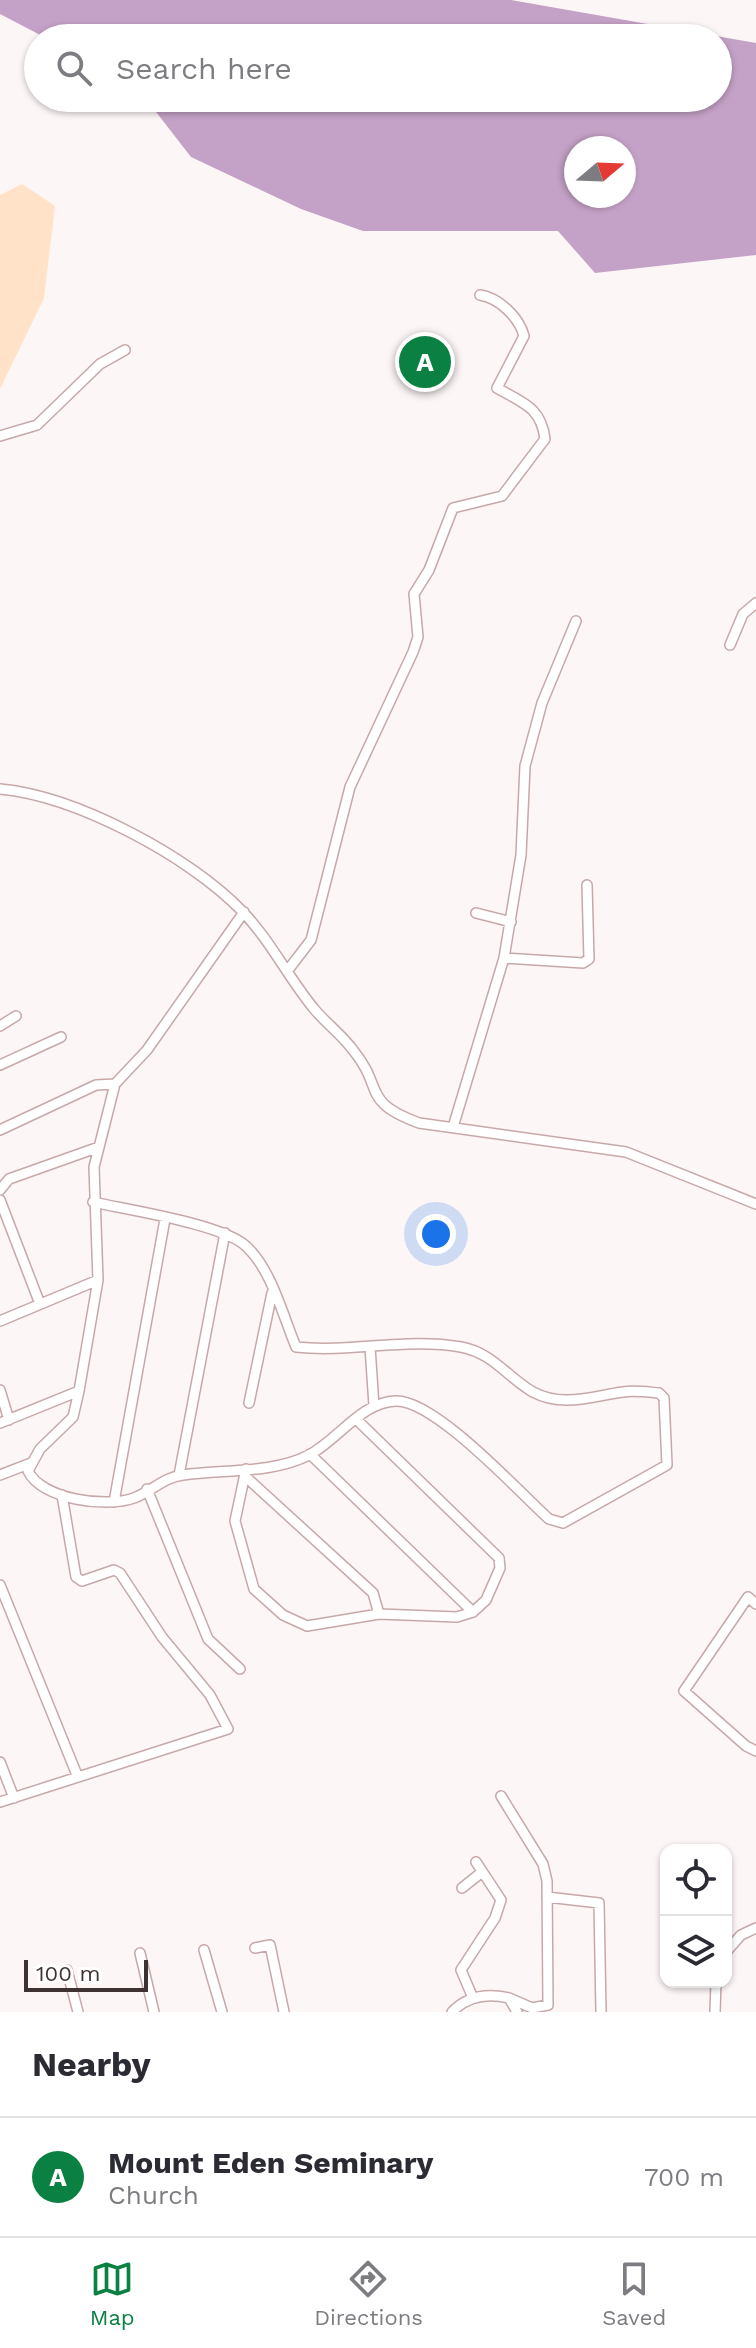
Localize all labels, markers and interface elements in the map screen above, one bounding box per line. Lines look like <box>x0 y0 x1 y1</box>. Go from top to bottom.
search box <box>24 24 732 112</box>
icon: search <box>52 46 96 90</box>
text: Search here <box>116 51 292 86</box>
north arrow <box>564 136 636 208</box>
pin: A <box>399 332 451 392</box>
your location <box>416 1214 456 1254</box>
map controls <box>660 1844 732 1988</box>
button: locate <box>660 1844 732 1916</box>
button: layers <box>660 1916 732 1988</box>
scale bar <box>24 1956 148 1992</box>
text: 100 m <box>36 1961 100 1986</box>
text: Nearby <box>32 2044 151 2084</box>
text: Mount Eden Seminary <box>108 2145 433 2180</box>
text: A <box>49 2162 67 2192</box>
text: 700 m <box>644 2162 724 2192</box>
text: Church <box>108 2180 199 2210</box>
tab: Map <box>90 2257 135 2330</box>
tab: Directions <box>314 2257 423 2330</box>
tab: Saved <box>602 2257 666 2330</box>

